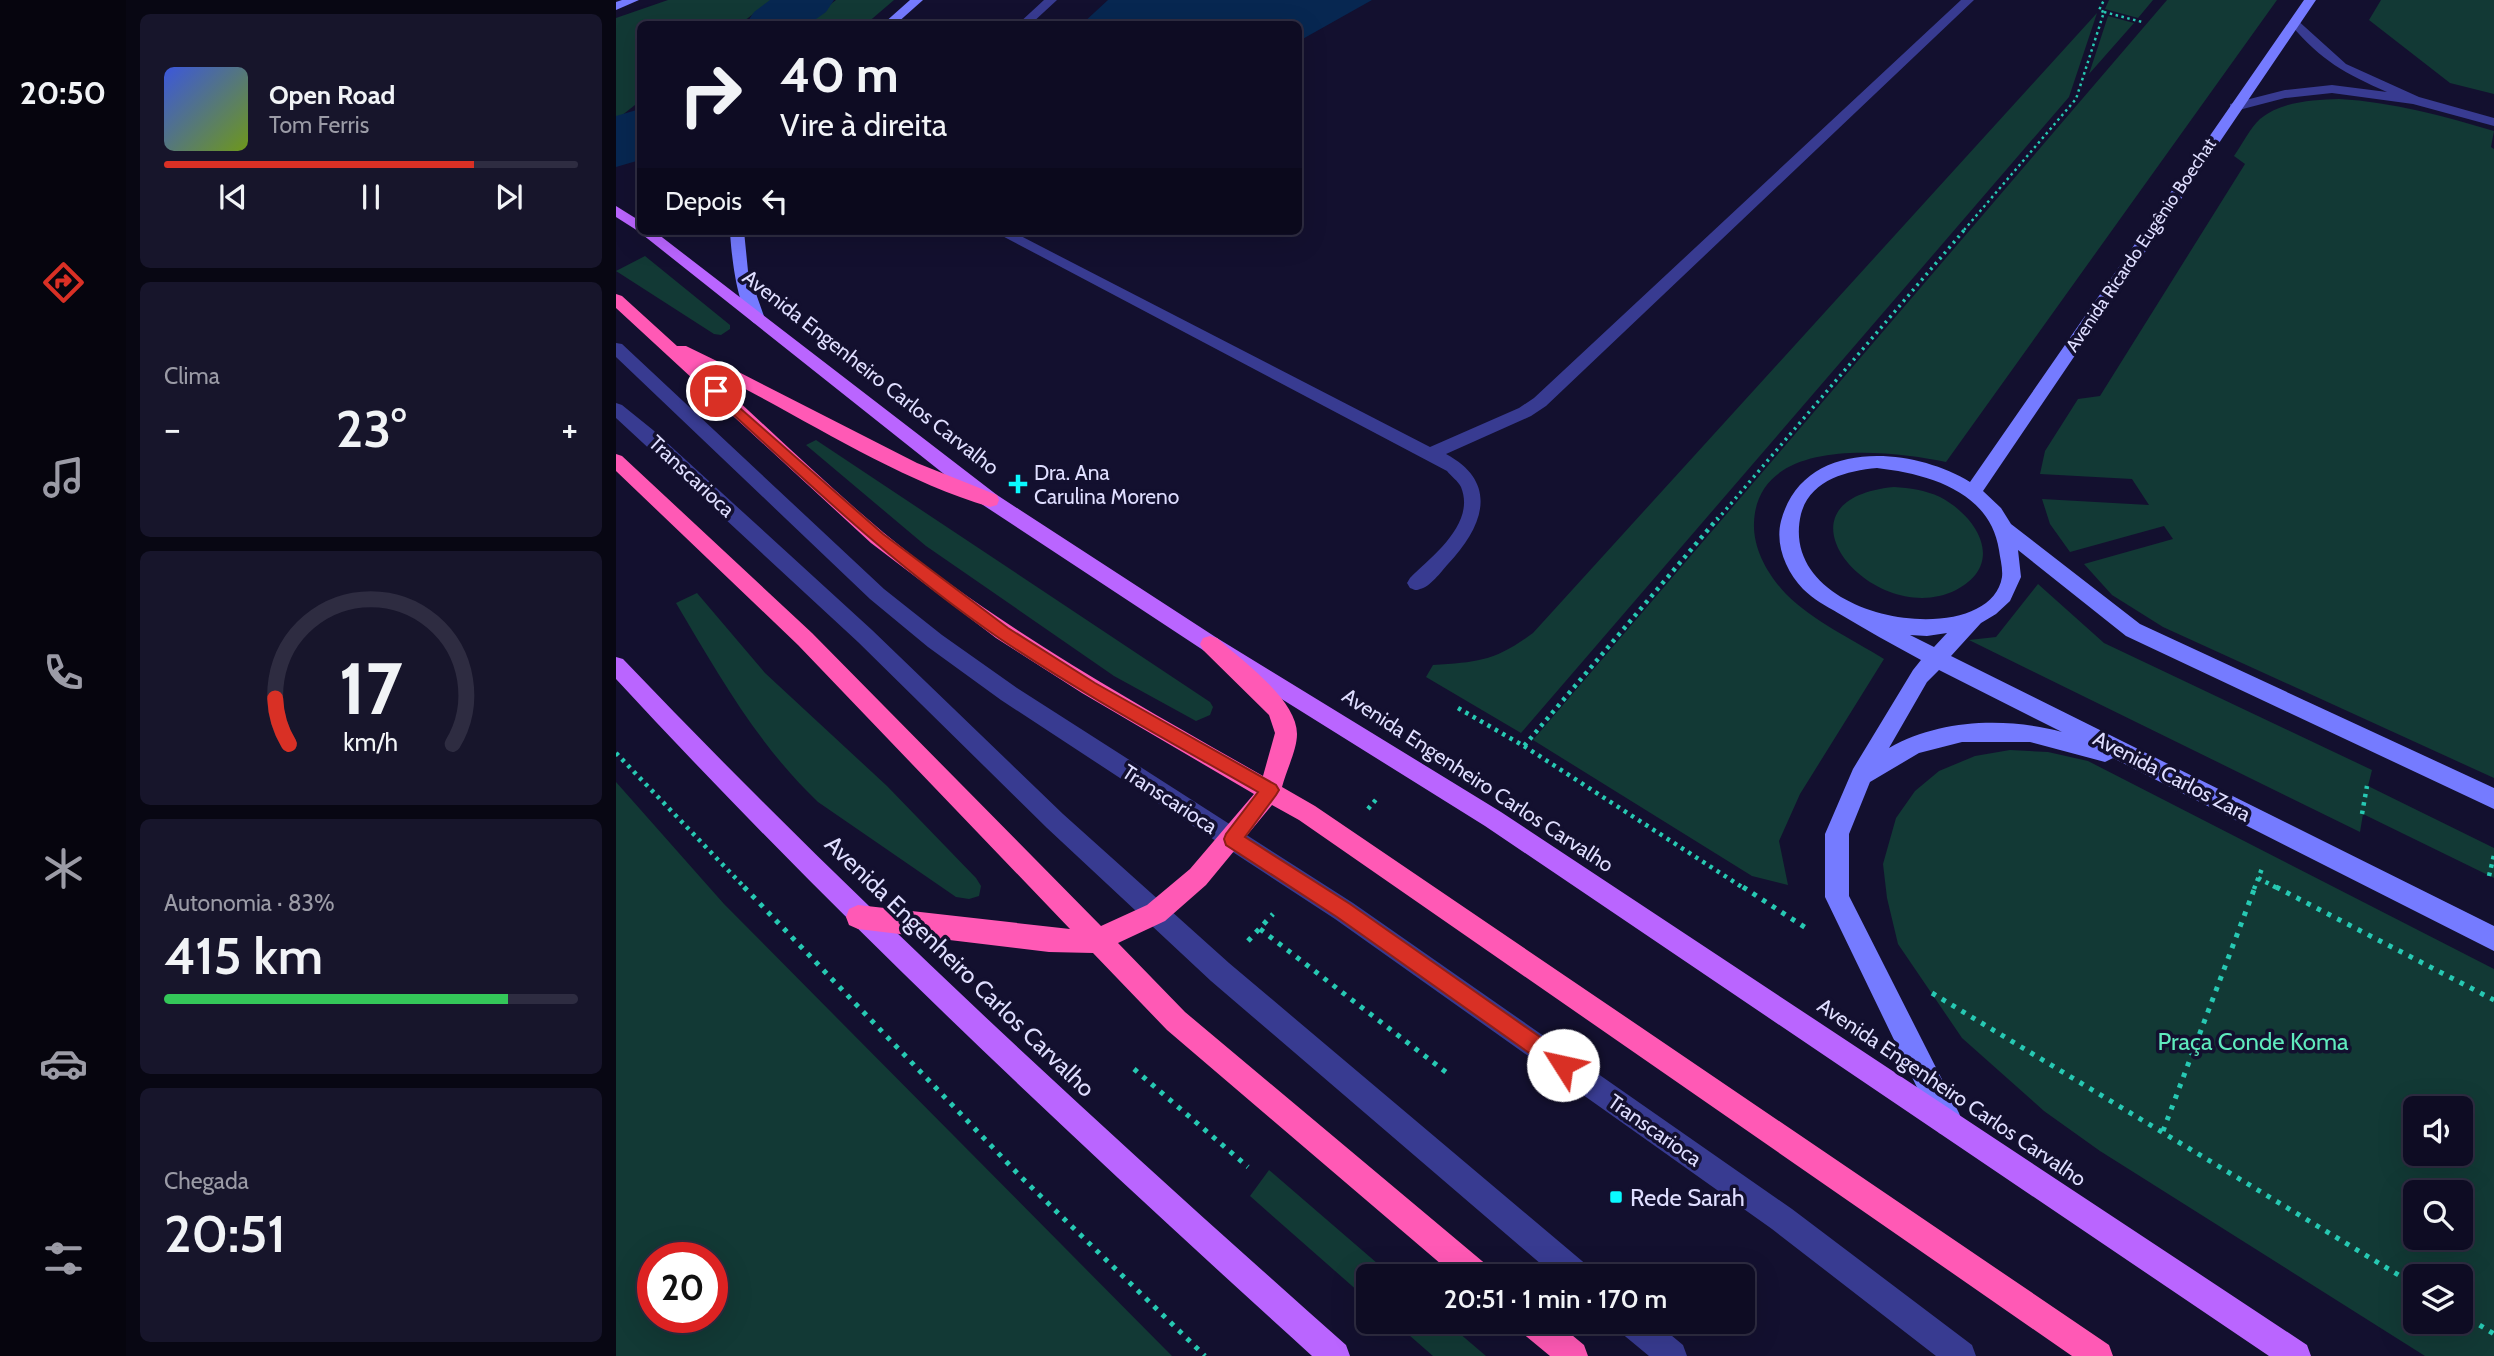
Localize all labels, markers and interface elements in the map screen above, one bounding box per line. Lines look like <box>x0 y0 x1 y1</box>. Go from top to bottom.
text: 40 m <box>780 45 899 104</box>
icon: right <box>665 49 756 140</box>
text: 20:50 <box>20 73 106 112</box>
text: Open Road <box>269 79 395 111</box>
text: Vire à direita <box>780 105 947 144</box>
text: Tom Ferris <box>269 111 369 139</box>
street label: Avenida Ricardo Eugênio Boechat <box>2061 134 2221 356</box>
icon: previous <box>214 178 252 216</box>
icon: pause <box>352 178 390 216</box>
icon: next <box>490 178 528 216</box>
icon: left <box>756 182 794 220</box>
text: Depois <box>665 185 742 217</box>
icon: directions <box>39 258 88 307</box>
street label: Avenida Engenheiro Carlos Carvalho <box>738 264 1004 480</box>
pin <box>686 361 746 421</box>
text: Clima <box>164 362 220 390</box>
icon: arrive <box>697 372 735 410</box>
text: 23° <box>336 397 406 460</box>
text: − <box>164 405 181 452</box>
text: + <box>561 405 578 452</box>
street label: Transcarioca <box>644 430 740 522</box>
icon: music <box>39 453 88 502</box>
place label: Dra. Ana Carulina Moreno <box>1034 460 1179 509</box>
marker: Dra. Ana Carulina Moreno <box>1008 474 1028 494</box>
text: 17 <box>339 644 403 732</box>
icon: phone <box>39 648 88 697</box>
street label: Avenida Engenheiro Carlos Carvalho <box>1338 683 1618 877</box>
street label: Avenida Carlos Zara <box>2089 726 2255 826</box>
text: km/h <box>344 727 398 757</box>
street label: Transcarioca <box>1118 759 1222 839</box>
street label: Avenida Engenheiro Carlos Carvalho <box>819 829 1101 1103</box>
icon: climate <box>39 844 88 893</box>
text: Autonomia · 83% <box>164 889 335 917</box>
text: 415 km <box>164 924 323 987</box>
street label: Avenida Engenheiro Carlos Carvalho <box>1813 993 2091 1191</box>
park label: Praça Conde Koma <box>2158 1027 2349 1056</box>
position arrow <box>1526 1028 1600 1102</box>
icon: car <box>39 1039 88 1088</box>
street label: Transcarioca <box>1604 1089 1706 1171</box>
map controls <box>2403 1096 2473 1334</box>
button: sound <box>2403 1096 2473 1166</box>
text: Chegada <box>164 1167 249 1195</box>
button: search <box>2403 1180 2473 1250</box>
place label: Rede Sarah <box>1630 1183 1745 1212</box>
marker: Rede Sarah <box>1608 1189 1624 1205</box>
text: 20:51 <box>164 1202 286 1265</box>
icon: filters <box>39 1234 88 1283</box>
speed limit sign: 20 <box>637 1242 728 1333</box>
button: layers <box>2403 1264 2473 1334</box>
text: 20:51 · 1 min · 170 m <box>1444 1283 1667 1315</box>

